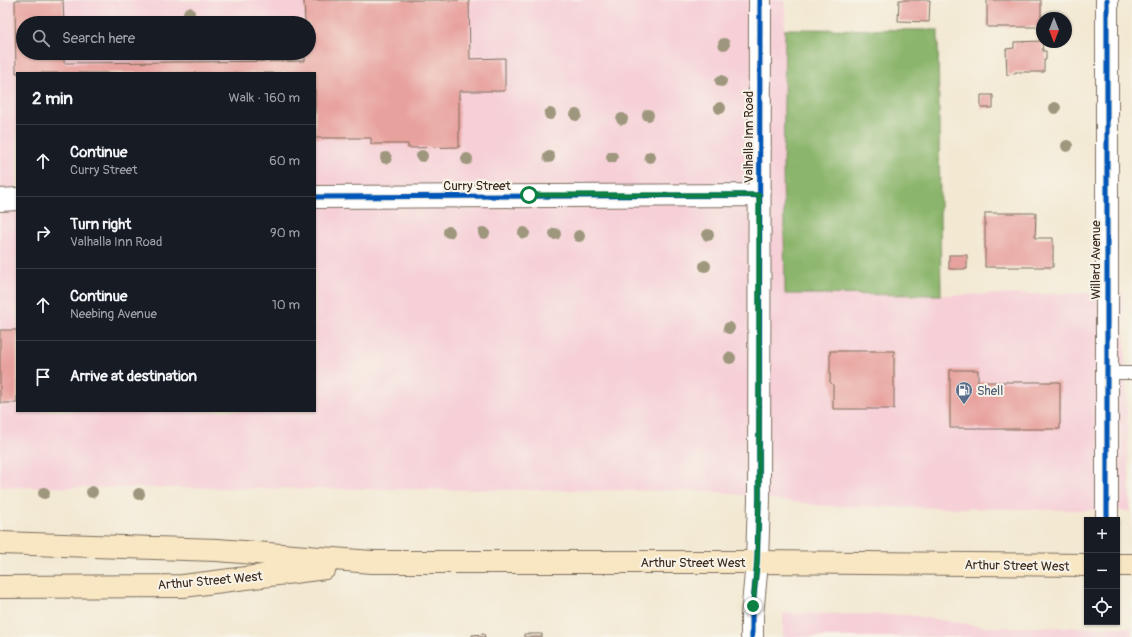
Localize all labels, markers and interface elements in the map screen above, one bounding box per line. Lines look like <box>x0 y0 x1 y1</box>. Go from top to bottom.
north arrow <box>1036 12 1072 48</box>
search box <box>16 16 316 60</box>
icon: search <box>30 27 52 49</box>
text: Search here <box>62 29 135 48</box>
text: 2 min <box>32 88 73 109</box>
text: Walk · 160 m <box>229 90 300 106</box>
street label: Valhalla Inn Road <box>741 91 757 183</box>
text: Continue <box>70 143 128 162</box>
icon: ahead <box>32 150 54 172</box>
text: 60 m <box>269 153 300 169</box>
text: Curry Street <box>70 162 137 178</box>
street label: Curry Street <box>443 178 511 194</box>
route start <box>520 186 538 204</box>
text: Turn right <box>70 215 131 234</box>
street label: Willard Avenue <box>1088 220 1104 300</box>
icon: right <box>32 222 54 244</box>
text: 90 m <box>270 225 300 241</box>
text: Valhalla Inn Road <box>70 234 162 250</box>
text: Continue <box>70 287 128 306</box>
icon: ahead <box>32 294 54 316</box>
text: 10 m <box>272 297 300 313</box>
text: Neebing Avenue <box>70 306 157 322</box>
icon: arrive <box>32 366 54 388</box>
text: Arrive at destination <box>70 367 197 386</box>
fuel station icon: Shell <box>954 380 974 405</box>
place label: Shell <box>977 383 1003 399</box>
map controls <box>1084 517 1120 625</box>
button: + <box>1084 517 1120 553</box>
button: − <box>1084 553 1120 589</box>
street label: Arthur Street West <box>640 555 746 571</box>
street label: Arthur Street West <box>964 557 1070 575</box>
street label: Arthur Street West <box>157 568 264 594</box>
button: locate <box>1084 589 1120 625</box>
route end <box>744 597 762 615</box>

